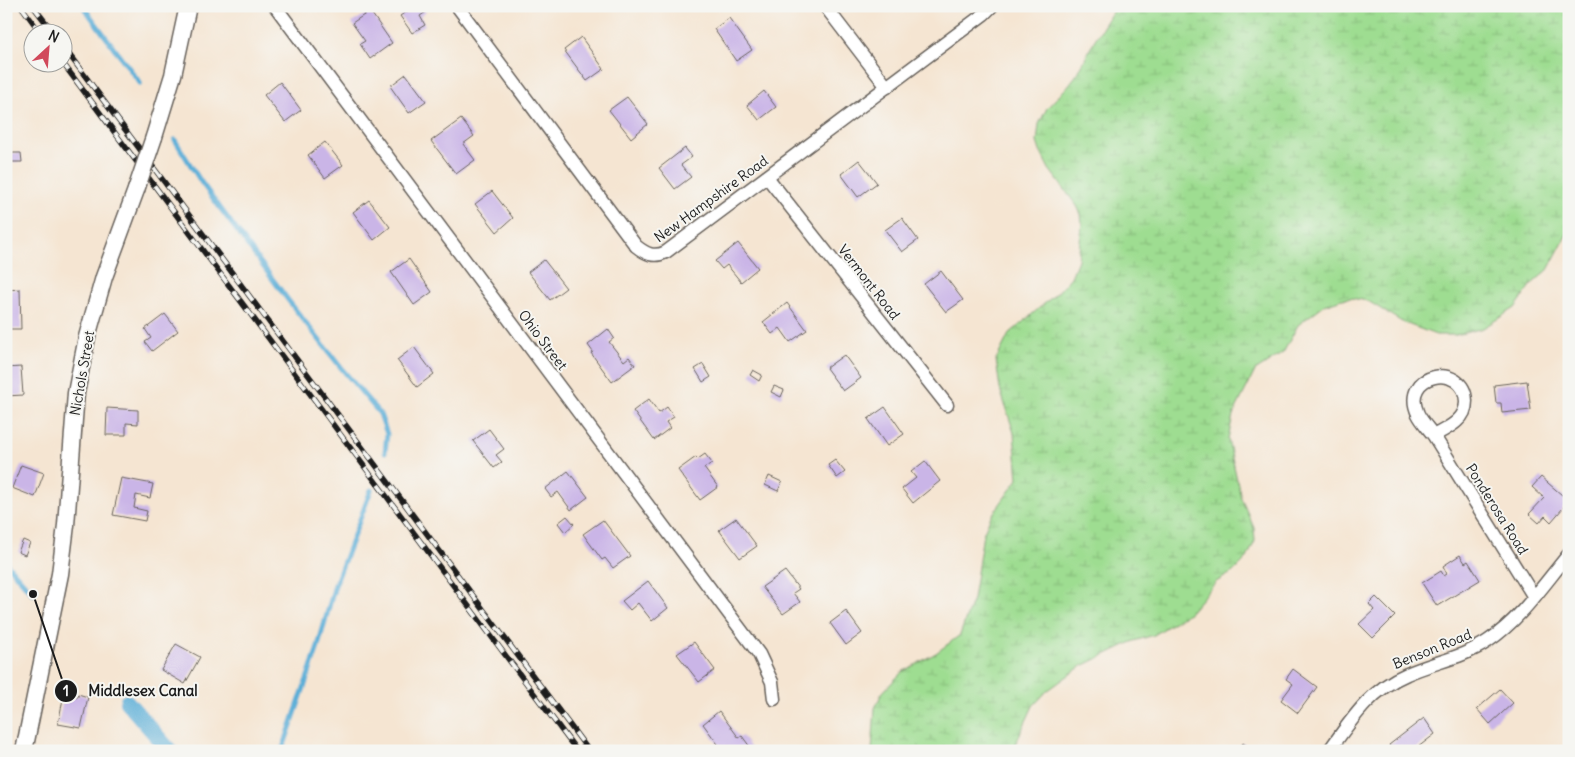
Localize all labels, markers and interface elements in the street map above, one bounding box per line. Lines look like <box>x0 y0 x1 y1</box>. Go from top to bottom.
north arrow <box>22 22 72 72</box>
text: N <box>45 26 62 47</box>
street label: New Hampshire Road <box>651 152 771 246</box>
street label: Vermont Road <box>834 241 904 323</box>
street label: Ohio Street <box>515 306 572 374</box>
street label: Nichols Street <box>66 329 98 417</box>
street label: Ponderosa Road <box>1462 460 1532 558</box>
street label: Benson Road <box>1390 625 1474 673</box>
callout: Middlesex Canal <box>53 676 208 706</box>
text: 1 <box>63 681 69 700</box>
text: Middlesex Canal <box>88 681 198 700</box>

